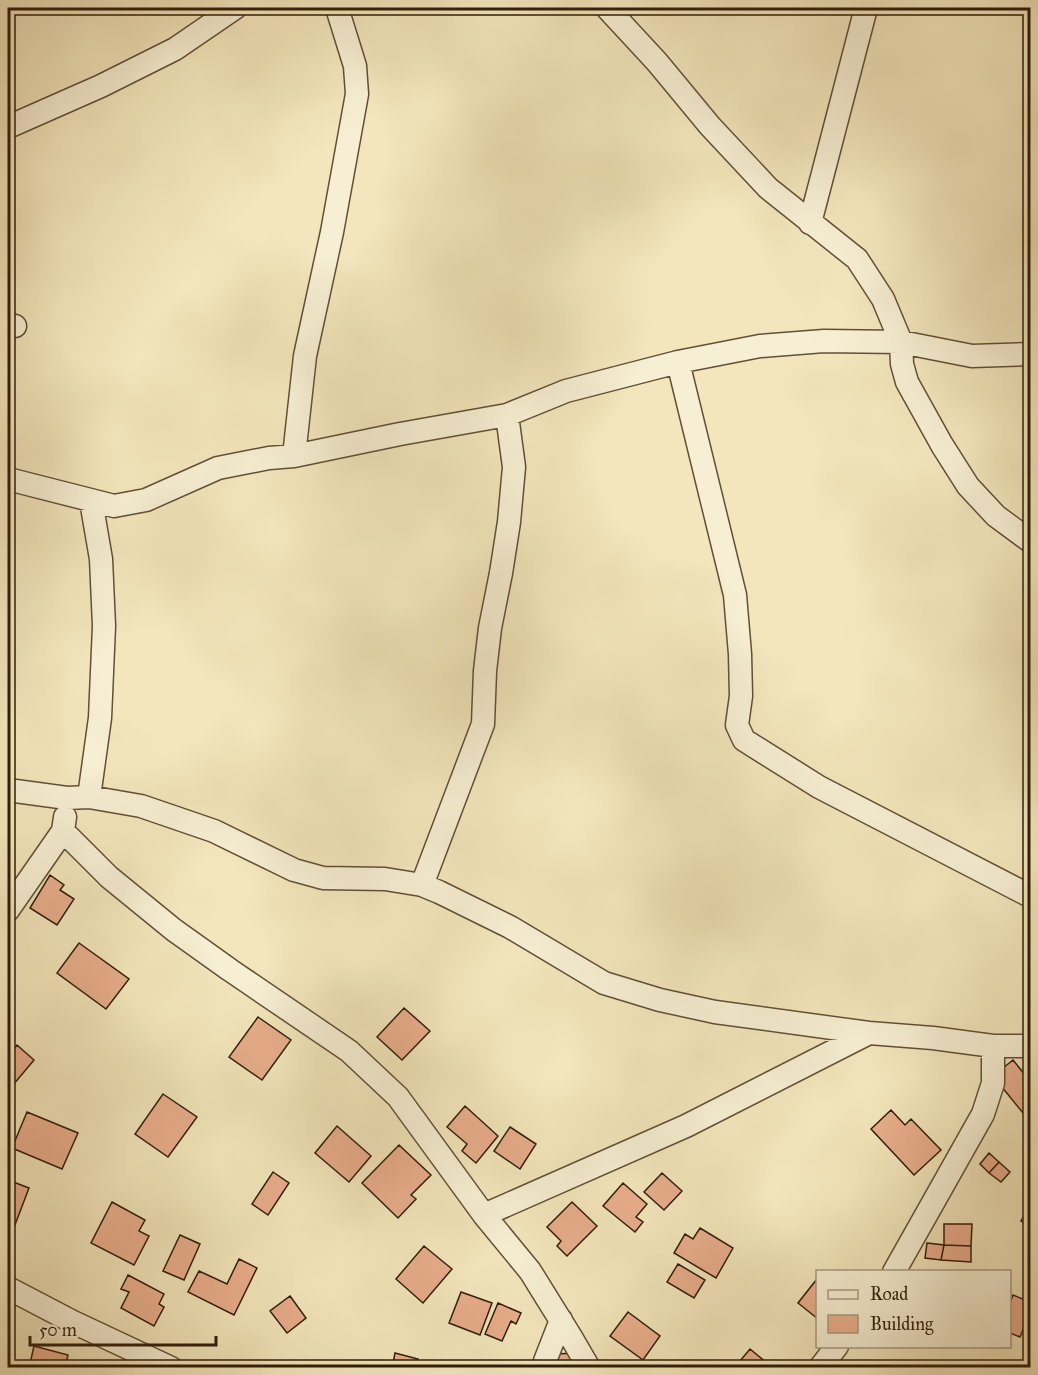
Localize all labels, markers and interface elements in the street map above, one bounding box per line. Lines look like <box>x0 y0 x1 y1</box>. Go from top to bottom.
legend <box>816 1270 1011 1348</box>
text: Road <box>870 1283 908 1305</box>
scale bar <box>30 1309 216 1347</box>
text: Building <box>870 1313 934 1336</box>
text: 50 m <box>39 1319 77 1341</box>

